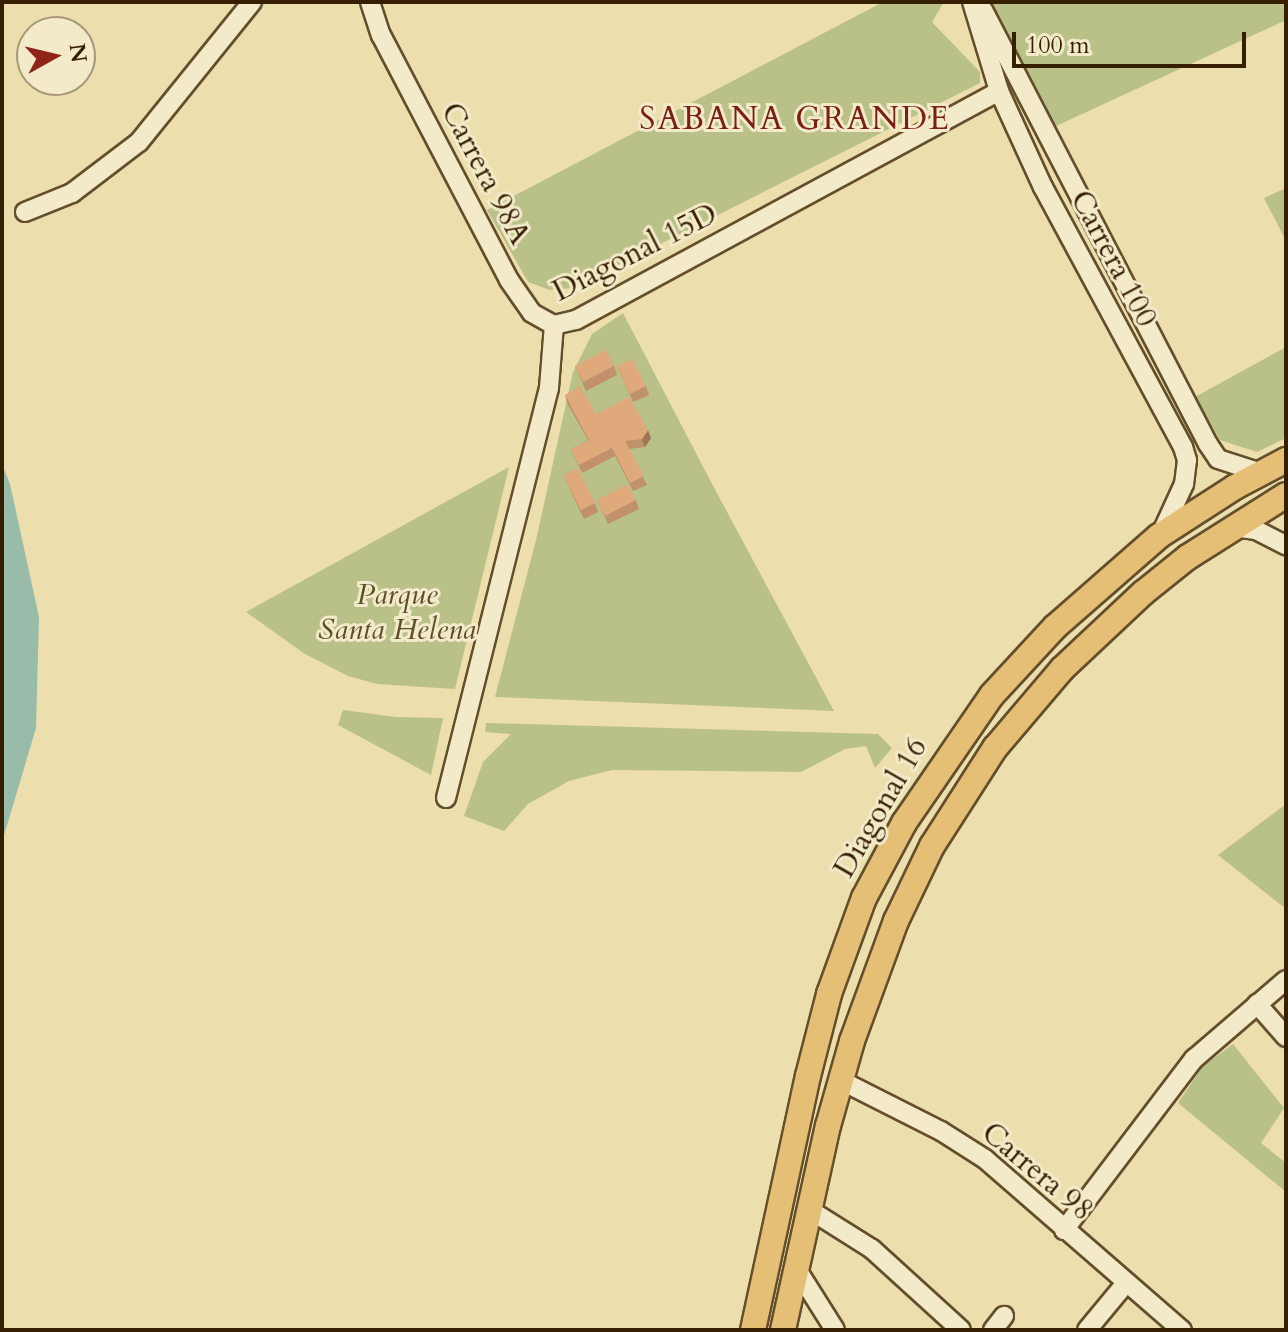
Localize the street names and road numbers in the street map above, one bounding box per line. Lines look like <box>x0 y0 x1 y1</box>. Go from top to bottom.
street label: Carrera 98A <box>433 97 537 251</box>
street label: Carrera 100 <box>1062 185 1164 333</box>
street label: Diagonal 15D <box>547 196 723 310</box>
street label: Diagonal 16 <box>827 732 935 884</box>
street label: Carrera 98 <box>974 1115 1100 1229</box>

